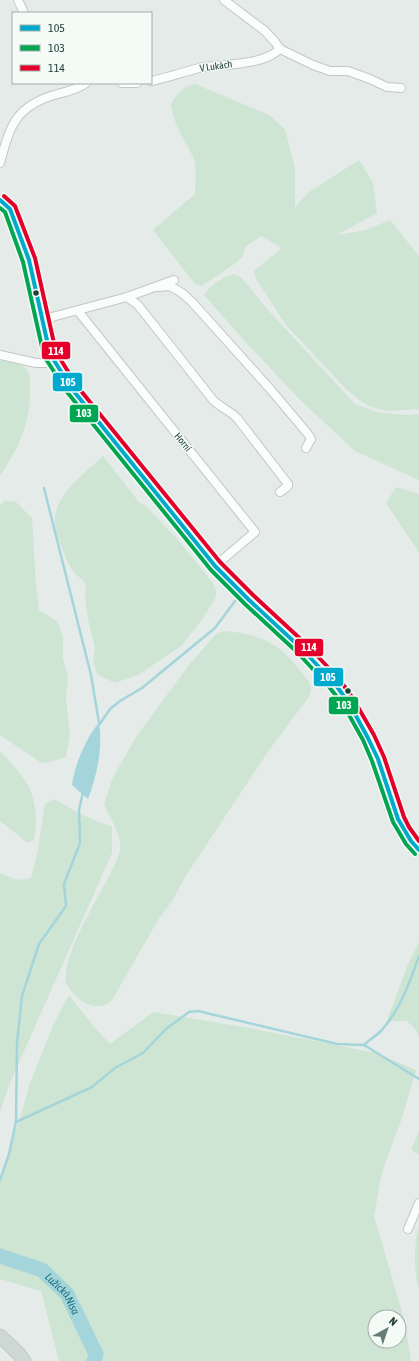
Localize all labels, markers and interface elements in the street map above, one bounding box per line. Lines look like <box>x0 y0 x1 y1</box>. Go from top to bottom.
legend <box>12 12 152 84</box>
text: 105 <box>48 21 65 35</box>
text: 103 <box>48 41 65 55</box>
street label: V Lukách <box>199 58 233 74</box>
text: 114 <box>48 61 65 75</box>
unlabelled marker <box>31 288 41 298</box>
line badge: 114 <box>41 341 71 360</box>
text: 114 <box>48 345 64 357</box>
line badge: 105 <box>52 372 83 392</box>
text: 105 <box>60 376 76 388</box>
line badge: 103 <box>69 404 99 423</box>
text: 103 <box>76 407 92 419</box>
street label: Horní <box>172 431 194 454</box>
line badge: 114 <box>294 638 324 657</box>
text: 114 <box>301 641 317 653</box>
line badge: 105 <box>313 667 344 687</box>
text: 105 <box>320 671 336 683</box>
unlabelled marker <box>343 686 353 696</box>
line badge: 103 <box>328 696 359 715</box>
text: 103 <box>336 699 352 711</box>
water label: Lužická Nisa <box>43 1271 82 1316</box>
north arrow <box>367 1309 407 1349</box>
text: N <box>387 1315 400 1328</box>

